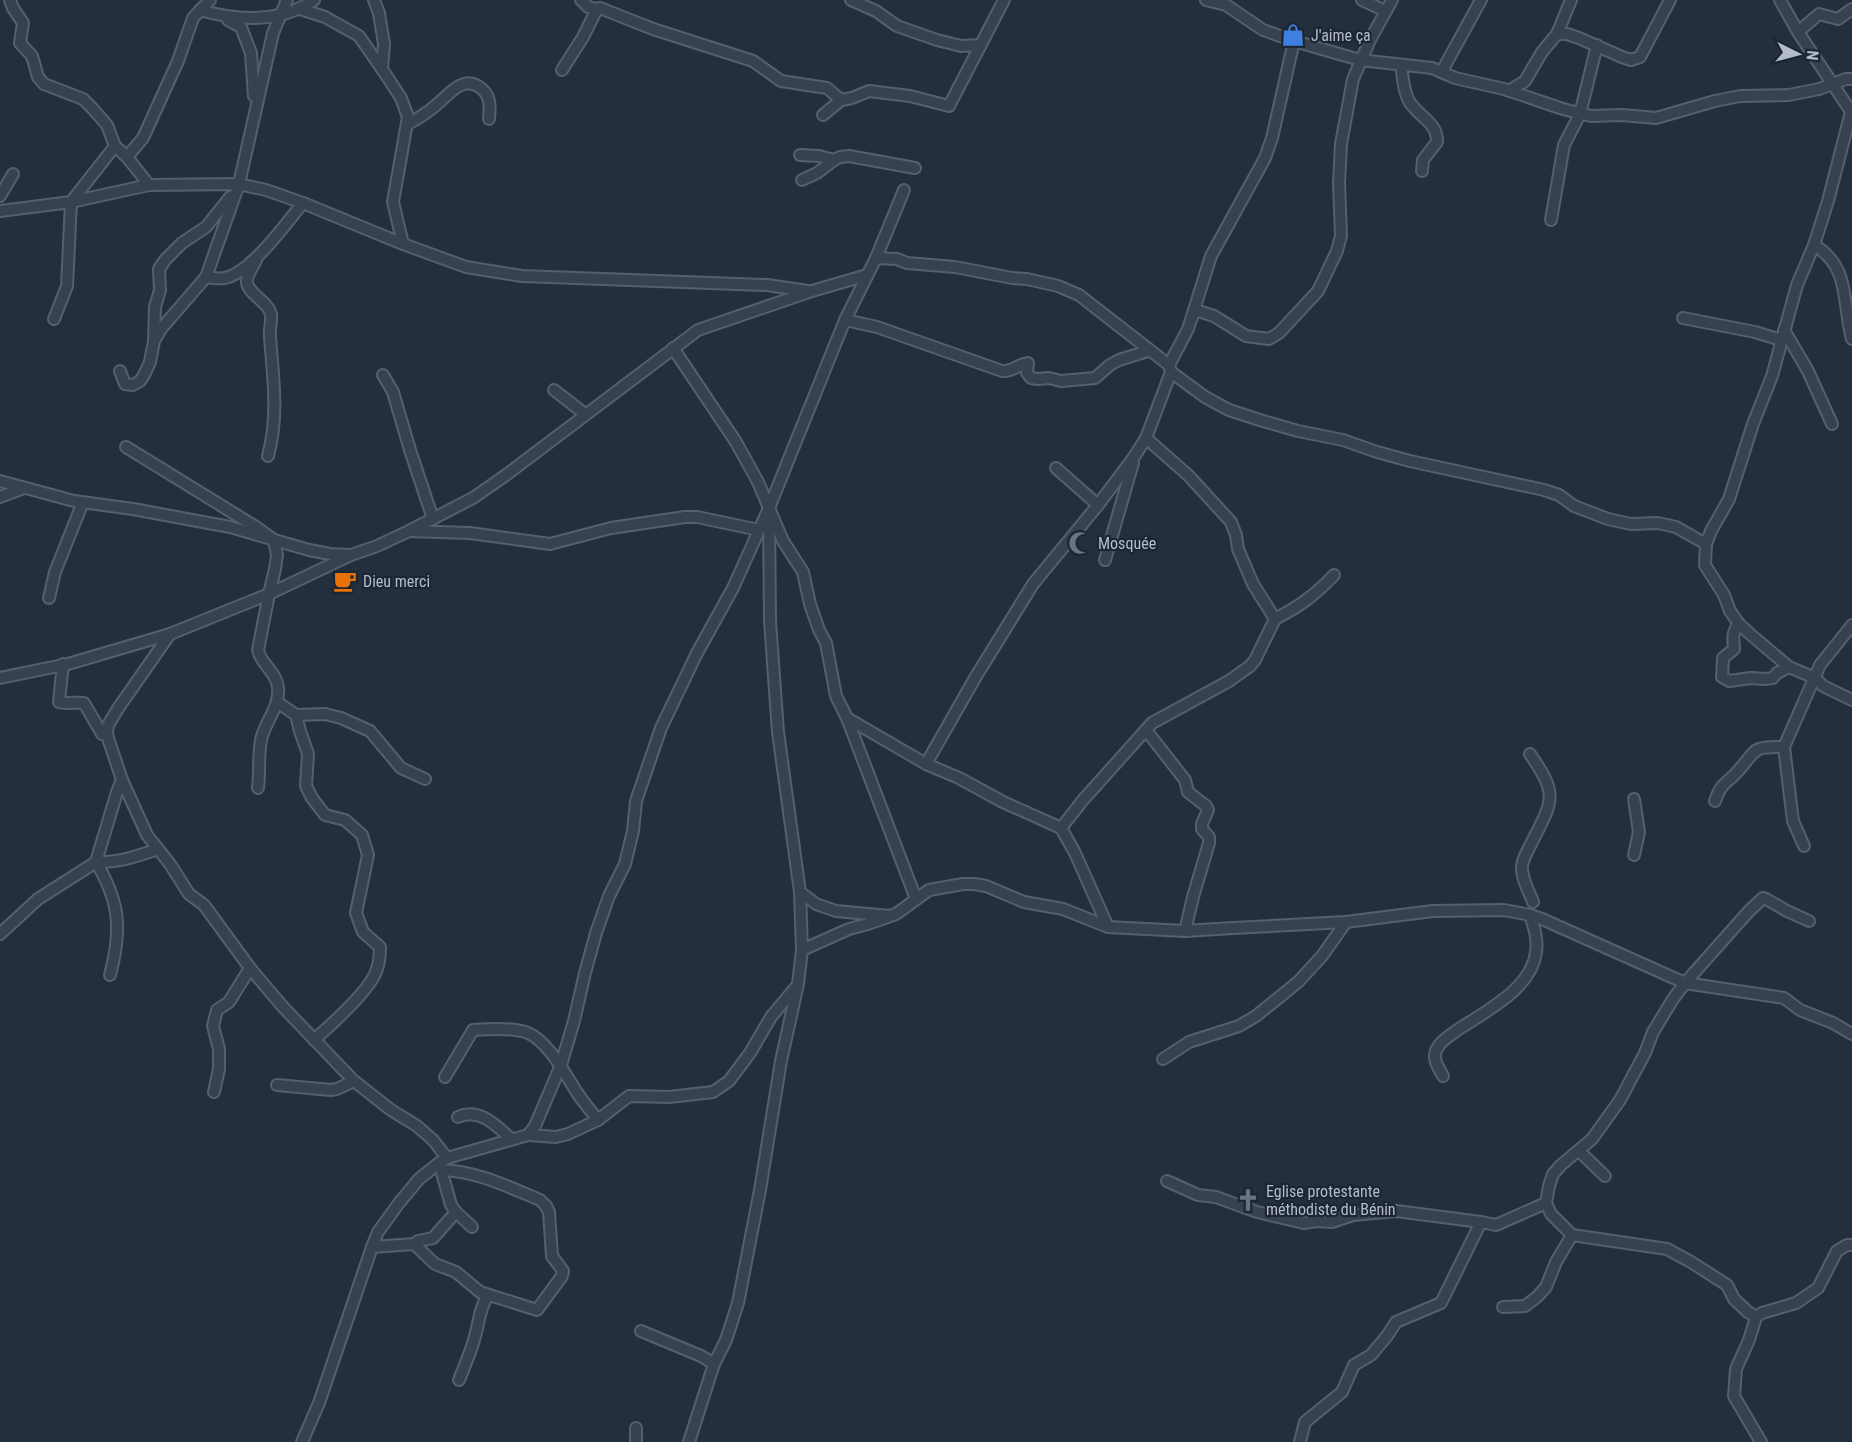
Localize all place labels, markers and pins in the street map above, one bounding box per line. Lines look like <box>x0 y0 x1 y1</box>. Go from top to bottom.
shop icon: J'aime ça <box>1280 22 1306 48</box>
place label: J'aime ça <box>1311 26 1371 45</box>
mosque icon: Mosquée <box>1067 530 1093 556</box>
place label: Mosquée <box>1098 534 1156 553</box>
cafe icon: Dieu merci <box>332 568 358 594</box>
place label: Dieu merci <box>363 572 430 591</box>
place label: Eglise protestante méthodiste du Bénin <box>1266 1182 1396 1219</box>
church icon: Eglise protestante méthodiste du Bénin <box>1235 1187 1261 1213</box>

